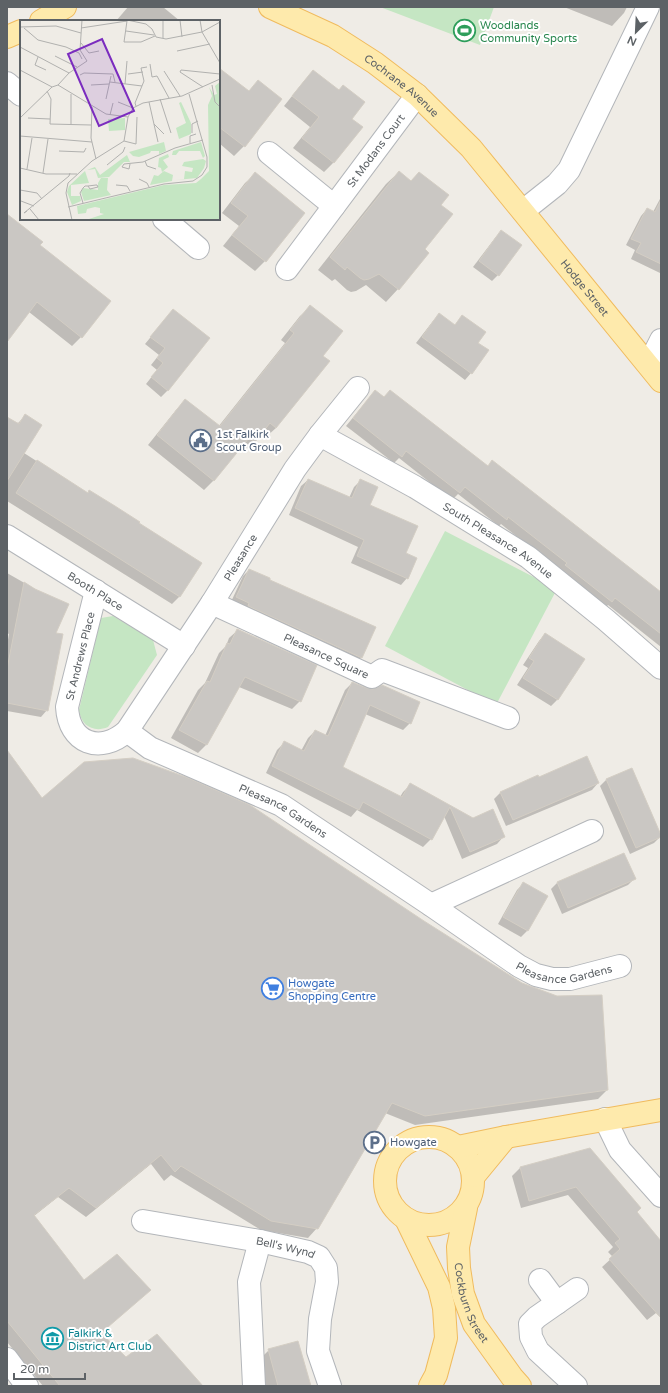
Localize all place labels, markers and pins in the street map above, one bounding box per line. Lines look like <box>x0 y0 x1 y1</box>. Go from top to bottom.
sports icon: Woodlands Community Sports <box>452 18 478 44</box>
place label: Woodlands Community Sports <box>480 19 577 45</box>
public building icon: 1st Falkirk Scout Group <box>187 427 213 453</box>
place label: 1st Falkirk Scout Group <box>216 428 282 454</box>
supermarket icon: Howgate Shopping Centre <box>260 976 286 1002</box>
place label: Howgate Shopping Centre <box>288 977 376 1003</box>
parking icon: Howgate <box>362 1129 388 1155</box>
place label: Howgate <box>390 1136 437 1149</box>
museum icon: Falkirk & District Art Club <box>40 1326 66 1352</box>
place label: Falkirk & District Art Club <box>68 1327 152 1353</box>

